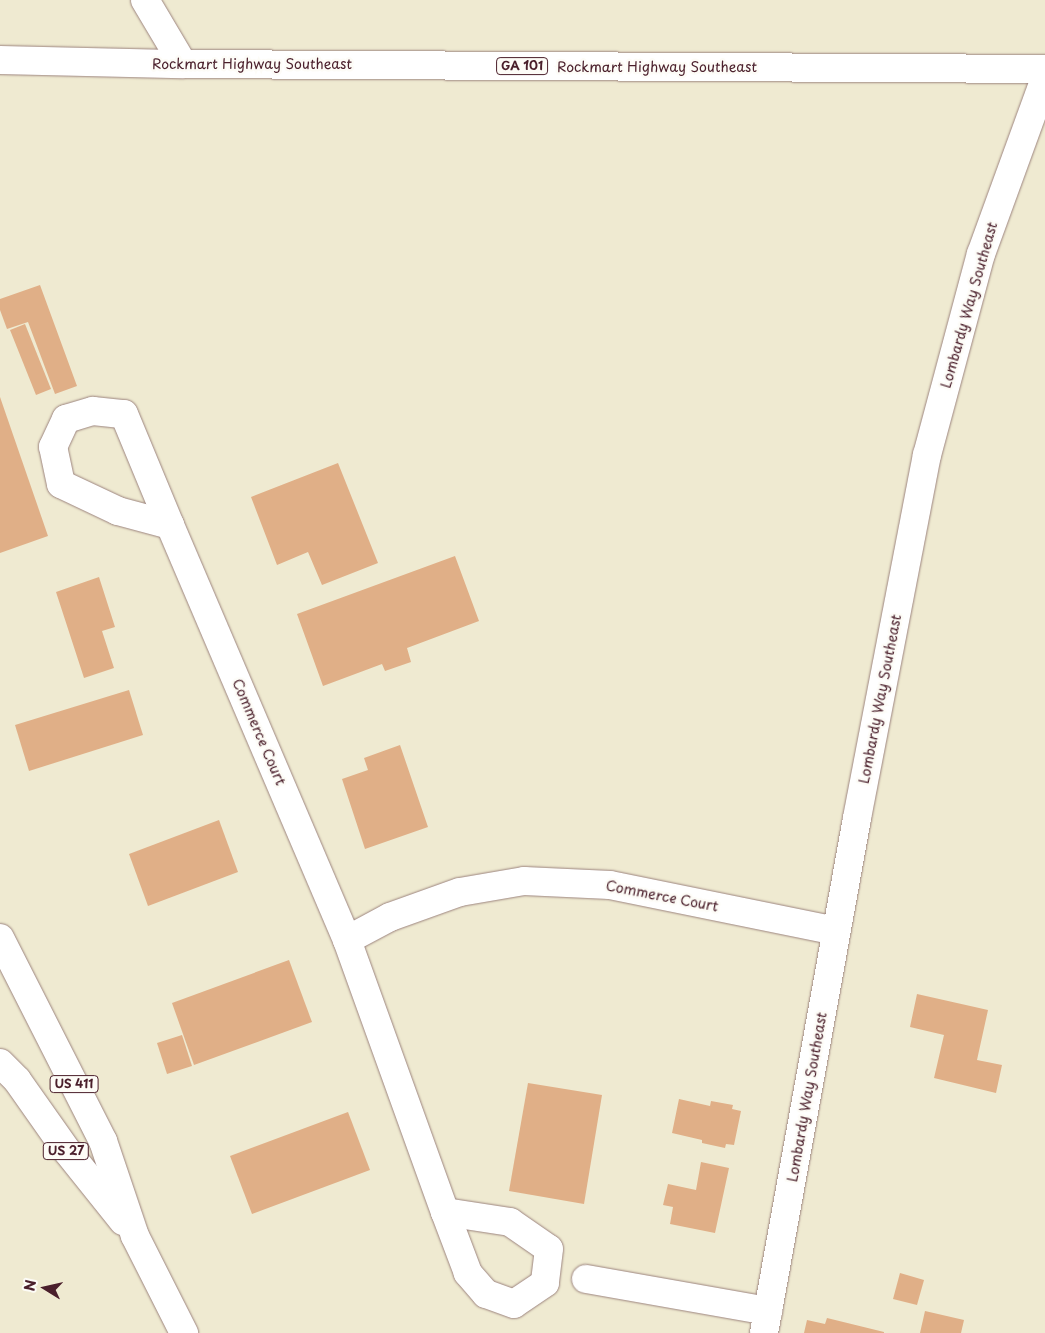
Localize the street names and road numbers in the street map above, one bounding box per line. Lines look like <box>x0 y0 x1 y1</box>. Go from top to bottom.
street label: Rockmart Highway Southeast <box>152 56 352 72</box>
road number: GA 101 <box>494 56 550 76</box>
street label: Rockmart Highway Southeast <box>557 59 757 75</box>
street label: Lombardy Way Southeast <box>937 220 1001 390</box>
street label: Lombardy Way Southeast <box>855 613 905 785</box>
street label: Commerce Court <box>229 676 289 788</box>
street label: Commerce Court <box>604 877 720 915</box>
street label: Lombardy Way Southeast <box>784 1011 830 1183</box>
road number: US 411 <box>49 1074 99 1094</box>
road number: US 27 <box>42 1142 90 1160</box>

